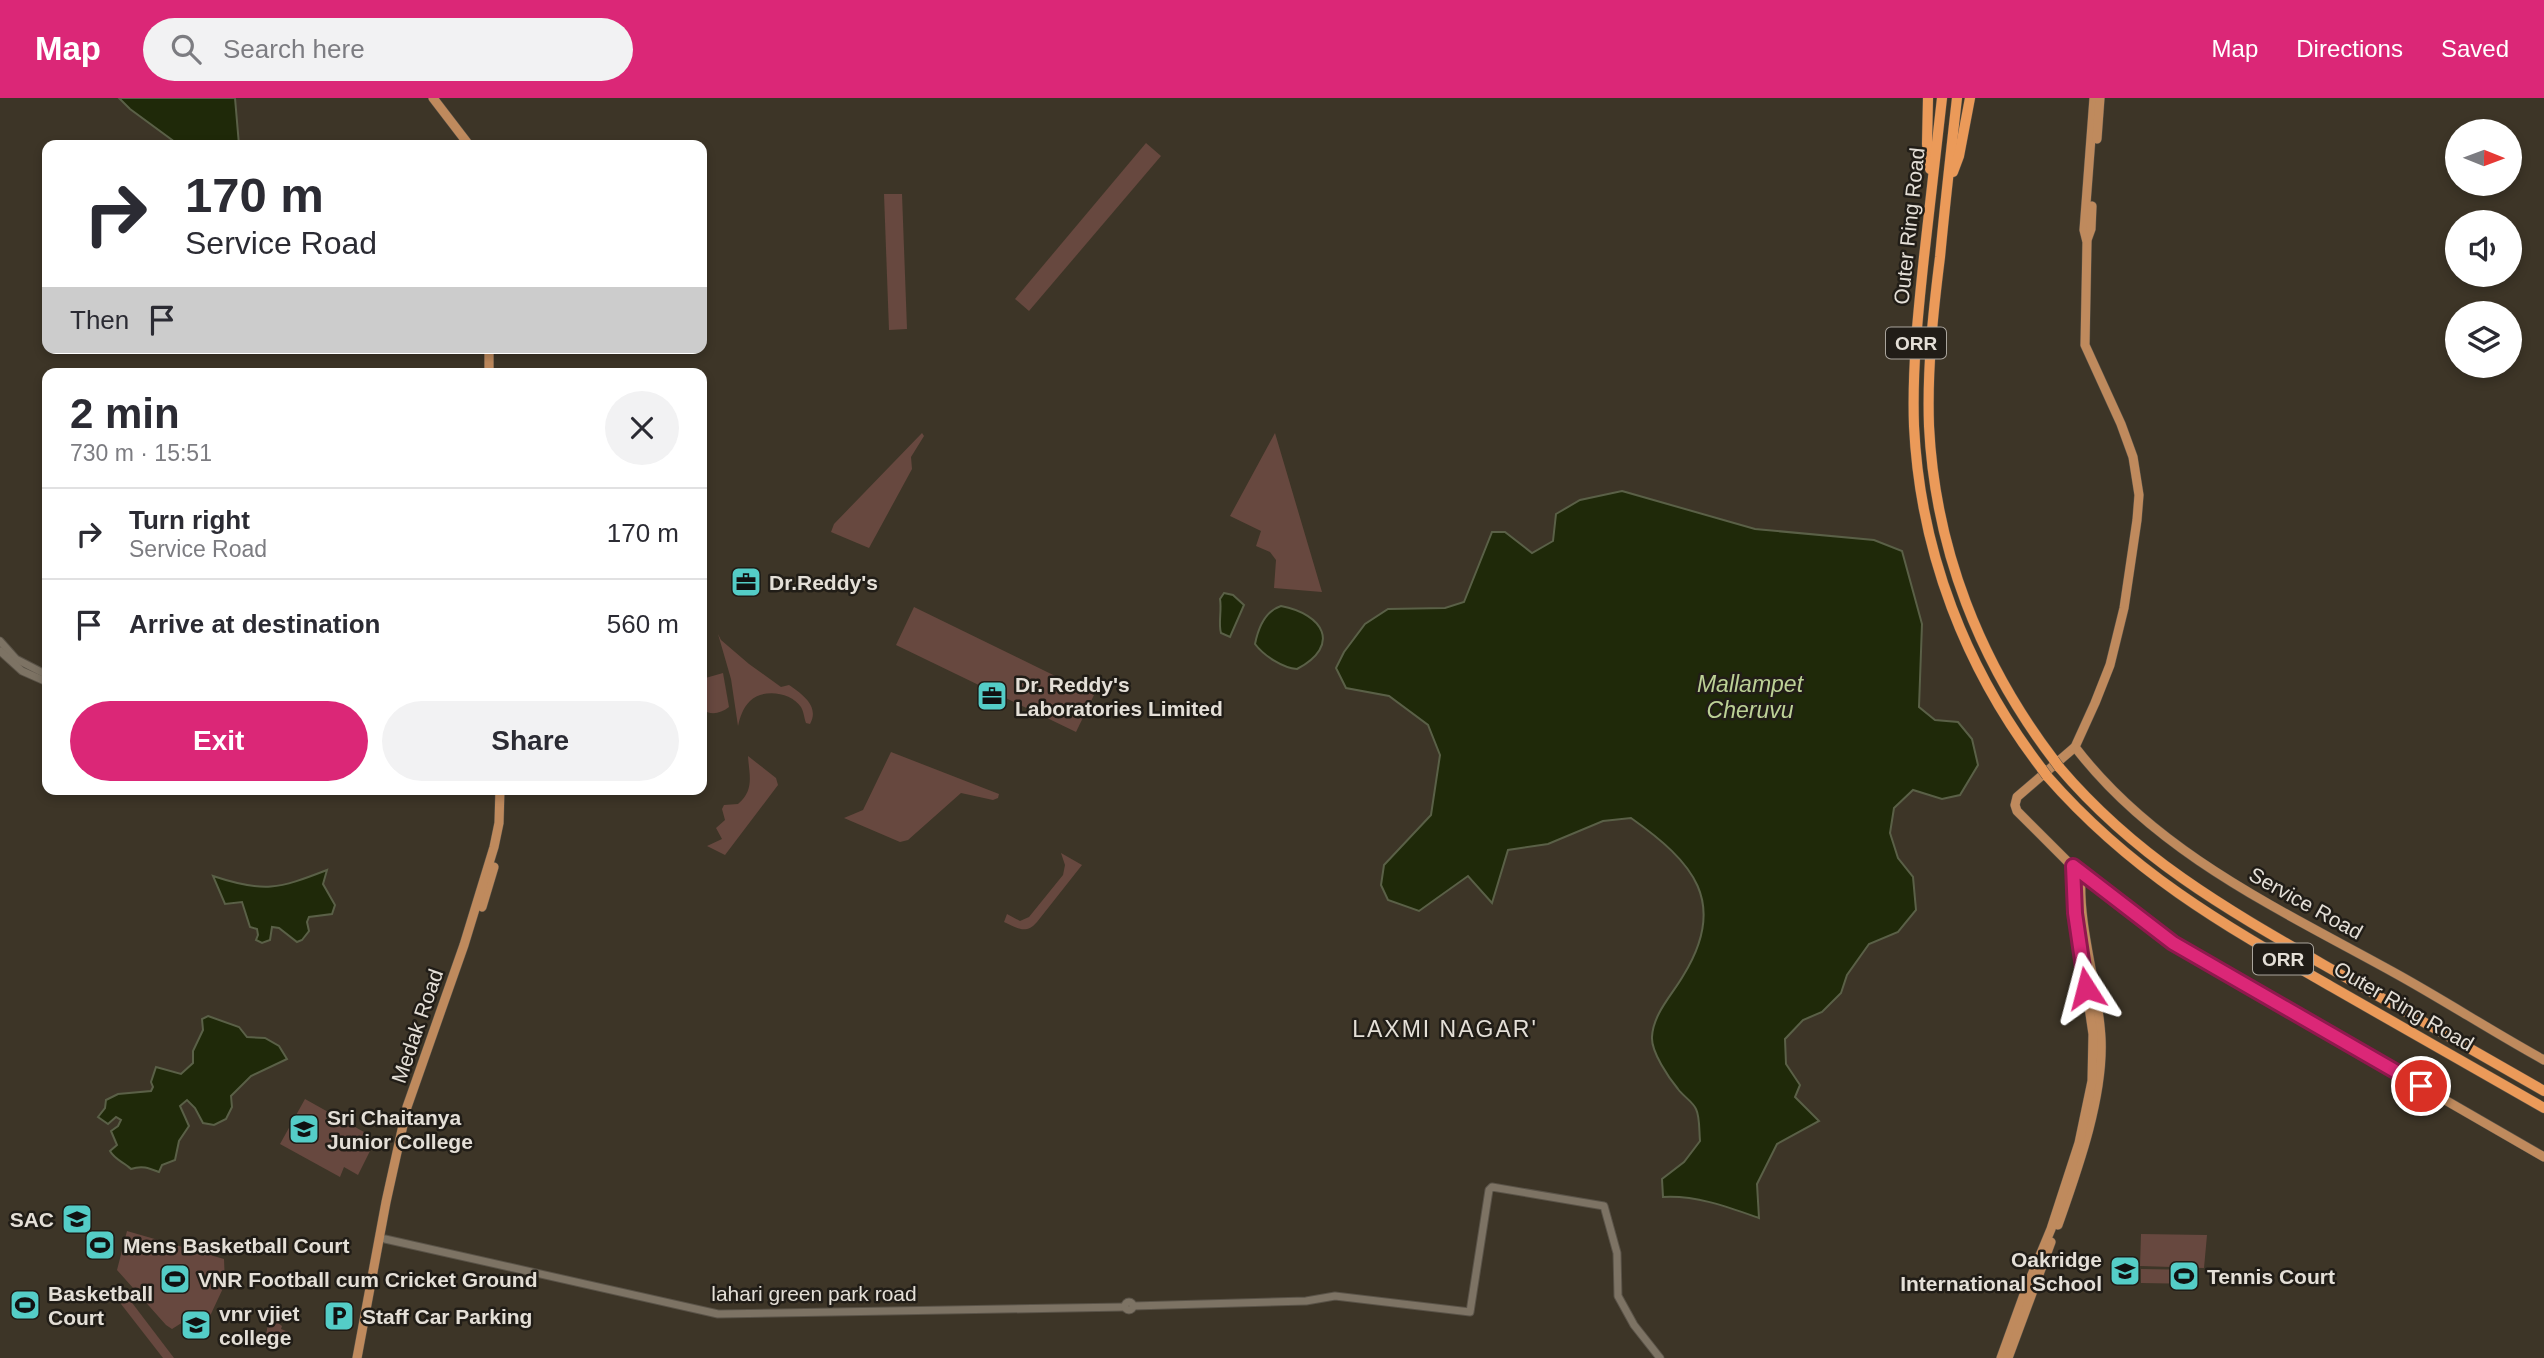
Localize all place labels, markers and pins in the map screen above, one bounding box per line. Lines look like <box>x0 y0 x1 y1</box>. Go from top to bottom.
office icon: Dr.Reddy's <box>729 565 763 599</box>
place label: Dr.Reddy's <box>769 571 878 594</box>
place label: Dr. Reddy's Laboratories Limited <box>1015 673 1223 720</box>
office icon: Dr. Reddy's Laboratories Limited <box>975 679 1009 713</box>
pin <box>2391 1056 2451 1116</box>
place label: Sri Chaitanya Junior College <box>327 1106 473 1153</box>
school or university icon: Sri Chaitanya Junior College <box>287 1112 321 1146</box>
school or university icon: SAC <box>60 1202 94 1236</box>
place label: SAC <box>10 1208 54 1231</box>
sports icon: Mens Basketball Court <box>83 1228 117 1262</box>
place label: Mens Basketball Court <box>123 1234 349 1257</box>
place label: Oakridge International School <box>1900 1248 2102 1295</box>
school or university icon: Oakridge International School <box>2108 1254 2142 1288</box>
sports icon: Tennis Court <box>2167 1259 2201 1293</box>
sports icon: VNR Football cum Cricket Ground <box>158 1262 192 1296</box>
place label: Tennis Court <box>2207 1265 2335 1288</box>
place label: VNR Football cum Cricket Ground <box>198 1268 538 1291</box>
place label: Basketball Court <box>48 1282 153 1329</box>
sports icon: Basketball Court <box>8 1288 42 1322</box>
parking icon: Staff Car Parking <box>322 1299 356 1333</box>
place label: vnr vjiet college <box>219 1302 300 1349</box>
place label: Staff Car Parking <box>362 1305 532 1328</box>
school or university icon: vnr vjiet college <box>179 1308 213 1342</box>

